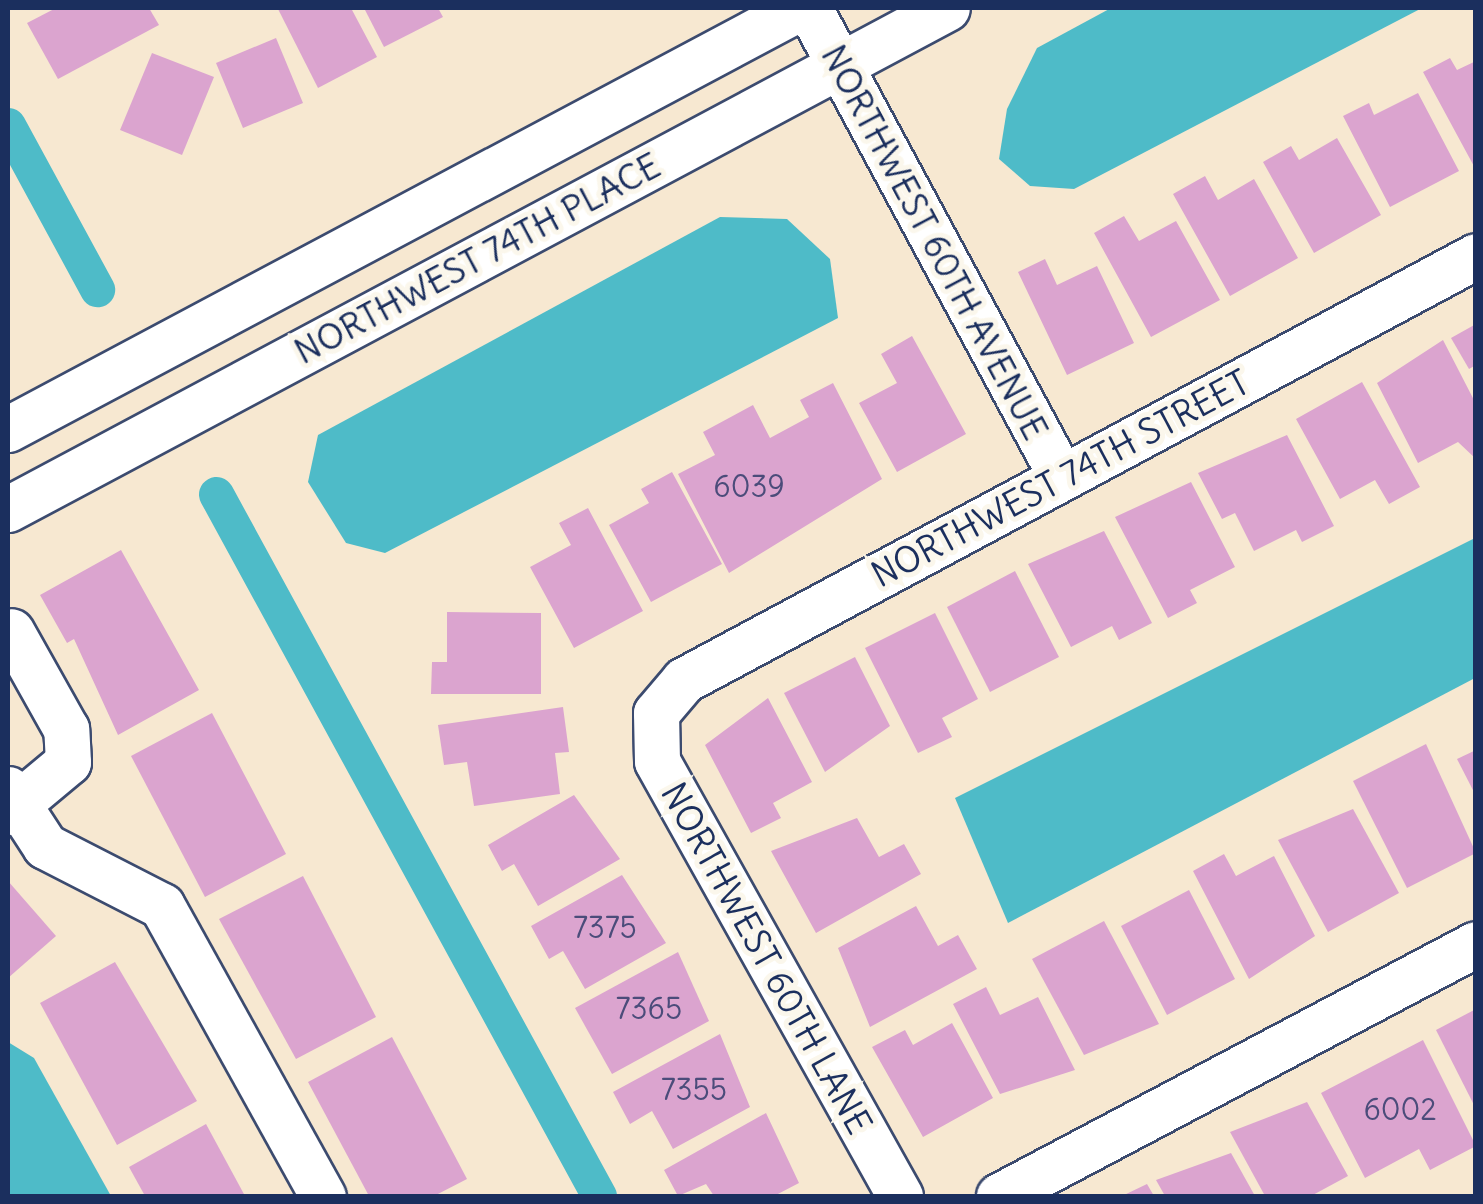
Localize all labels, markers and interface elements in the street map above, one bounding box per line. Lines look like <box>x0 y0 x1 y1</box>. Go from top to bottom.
street label: NORTHWEST 60TH AVENUE <box>813 37 1057 447</box>
street label: NORTHWEST 74TH PLACE <box>287 144 667 372</box>
street label: NORTHWEST 74TH STREET <box>864 361 1256 595</box>
house number: 6039 <box>713 468 785 504</box>
street label: NORTHWEST 60TH LANE <box>653 775 881 1141</box>
house number: 7375 <box>573 909 637 945</box>
house number: 7365 <box>616 990 682 1026</box>
house number: 7355 <box>661 1071 727 1107</box>
house number: 6002 <box>1363 1091 1437 1127</box>

